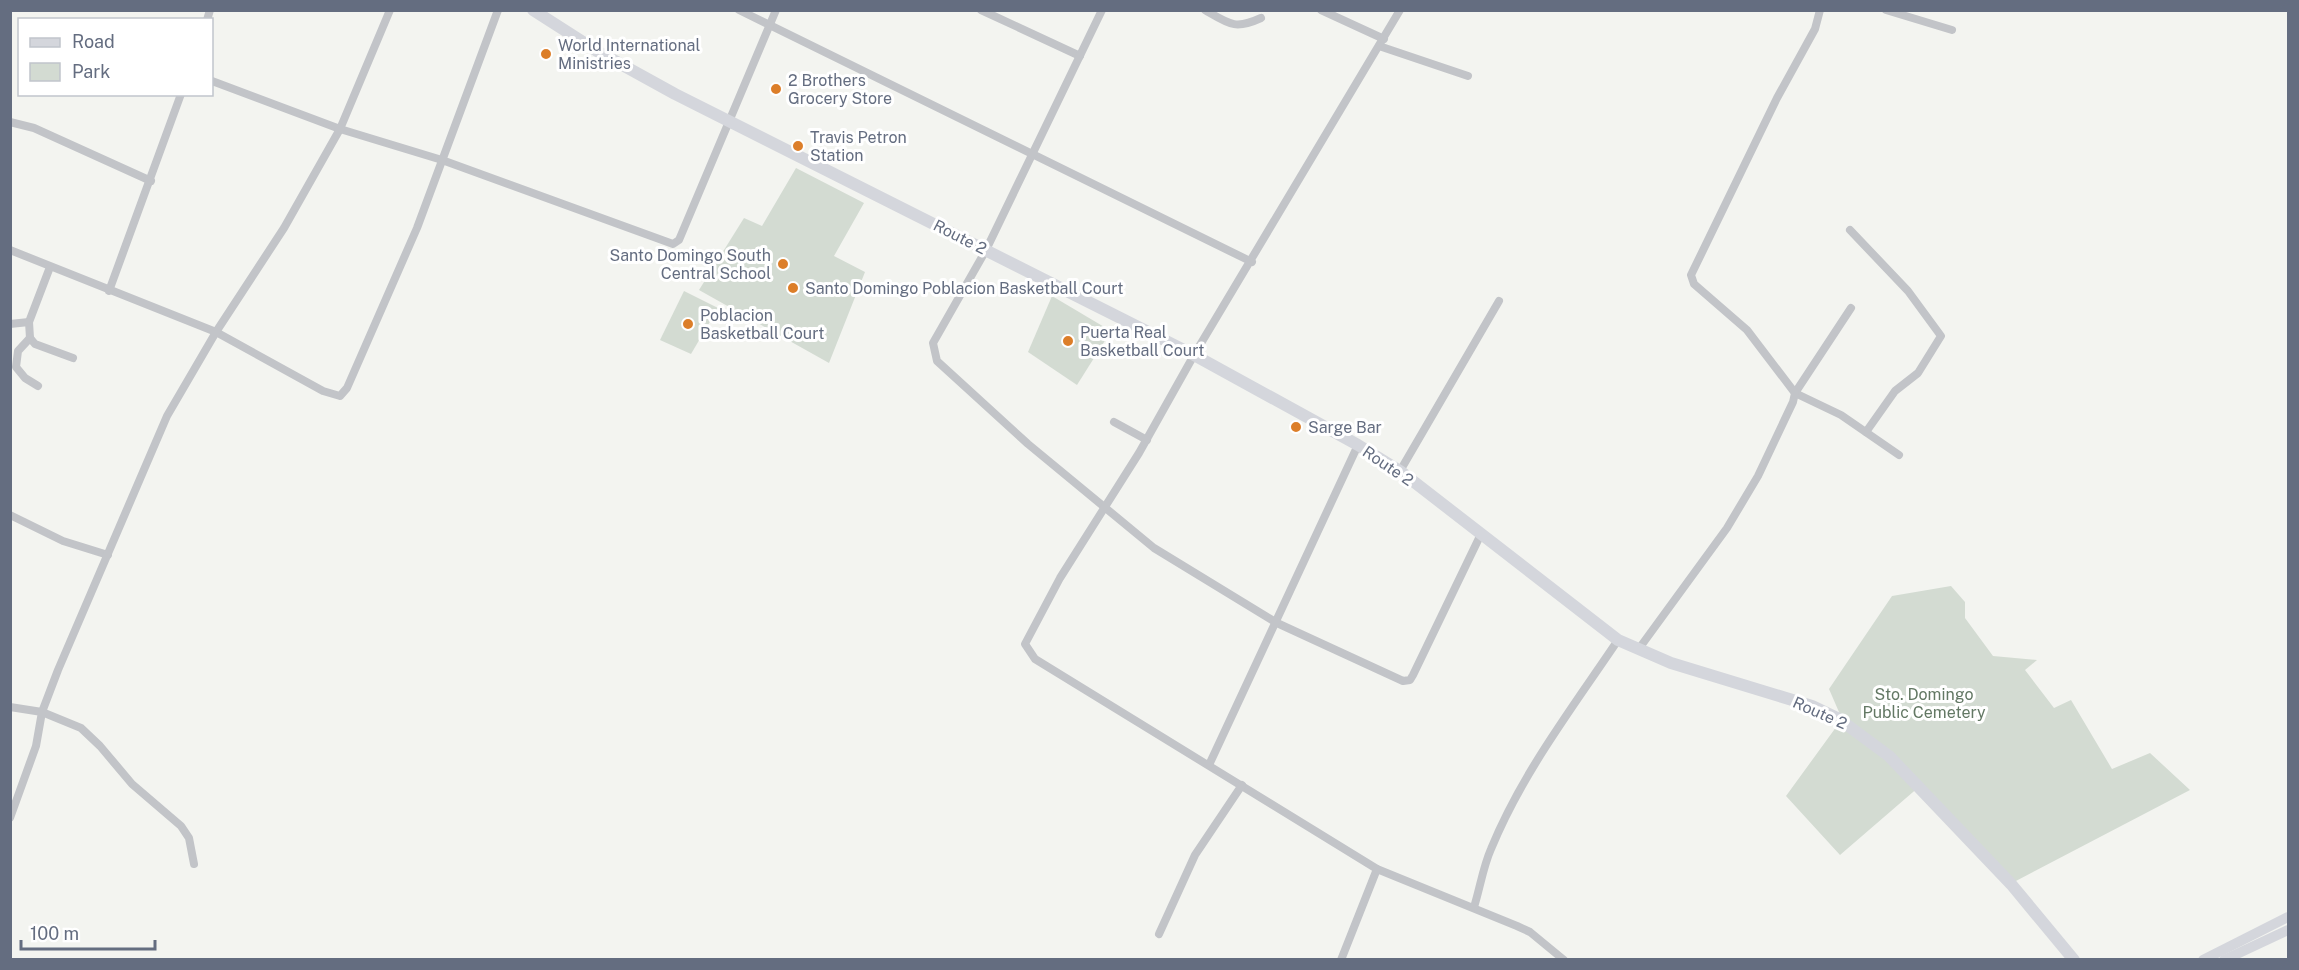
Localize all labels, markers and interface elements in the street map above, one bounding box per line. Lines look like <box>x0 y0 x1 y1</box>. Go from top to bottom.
legend <box>18 18 213 96</box>
text: Road <box>72 31 115 52</box>
place label: World International Ministries <box>558 36 700 73</box>
marker: World International Ministries <box>539 47 553 61</box>
text: Park <box>72 61 110 82</box>
place label: 2 Brothers Grocery Store <box>788 71 892 108</box>
marker: 2 Brothers Grocery Store <box>769 82 783 96</box>
place label: Travis Petron Station <box>810 128 907 165</box>
marker: Travis Petron Station <box>791 139 805 153</box>
street label: Route 2 <box>930 216 990 258</box>
place label: Santo Domingo South Central School <box>609 246 771 283</box>
marker: Santo Domingo South Central School <box>776 257 790 271</box>
place label: Santo Domingo Poblacion Basketball Court <box>805 279 1123 298</box>
marker: Santo Domingo Poblacion Basketball Court <box>786 281 800 295</box>
place label: Poblacion Basketball Court <box>700 306 824 343</box>
marker: Poblacion Basketball Court <box>681 317 695 331</box>
place label: Puerta Real Basketball Court <box>1080 323 1204 360</box>
marker: Puerta Real Basketball Court <box>1061 334 1075 348</box>
place label: Sarge Bar <box>1308 418 1382 437</box>
marker: Sarge Bar <box>1289 420 1303 434</box>
street label: Route 2 <box>1359 442 1417 490</box>
park label: Sto. Domingo Public Cemetery <box>1863 685 1986 722</box>
street label: Route 2 <box>1790 693 1850 733</box>
scale bar <box>21 913 154 951</box>
text: 100 m <box>30 923 79 944</box>

